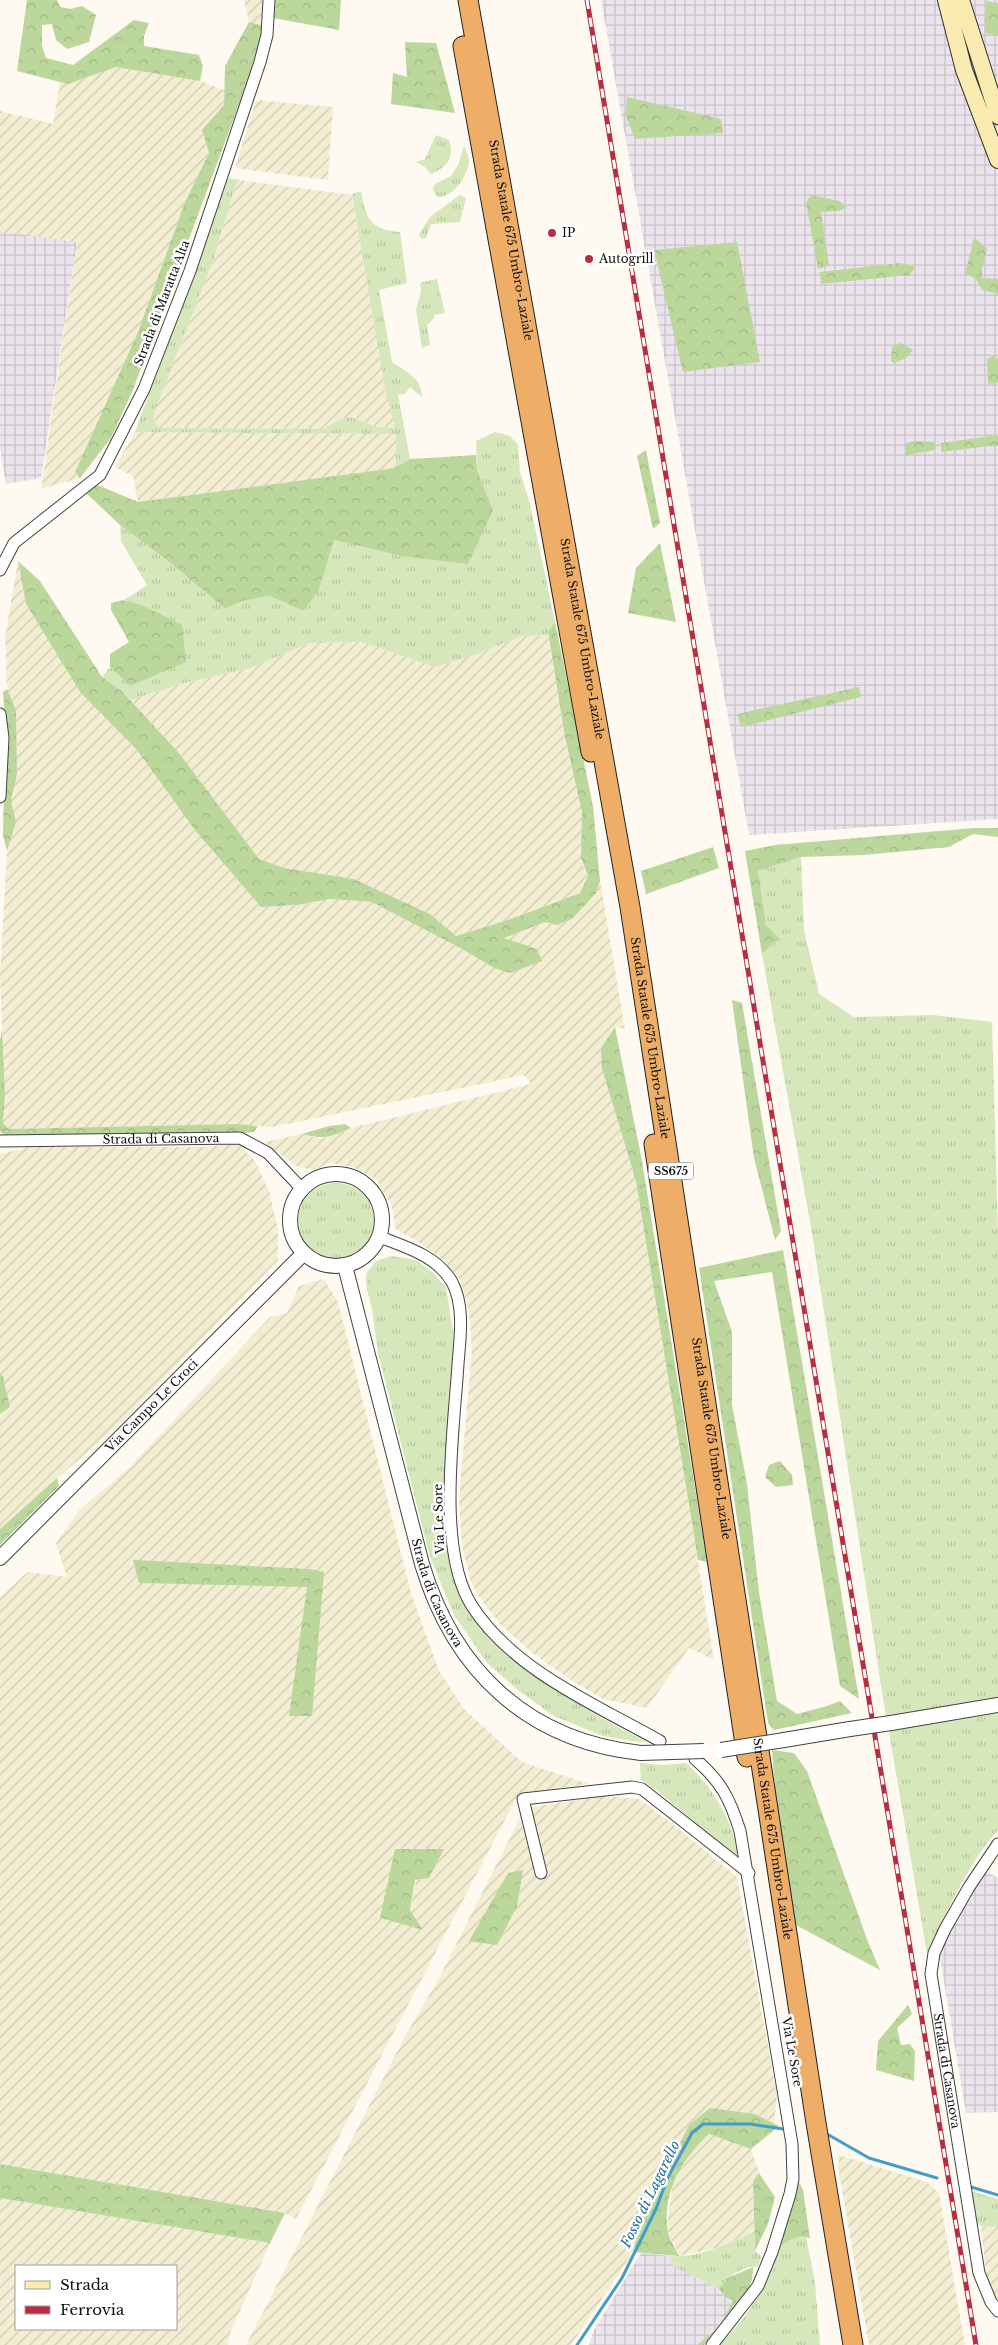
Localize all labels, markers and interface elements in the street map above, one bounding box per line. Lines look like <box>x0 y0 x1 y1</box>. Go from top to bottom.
street label: Strada Statale 675 Umbro-Laziale <box>486 138 537 342</box>
place label: IP <box>562 225 575 240</box>
marker: IP <box>546 227 558 239</box>
street label: Strada di Maratta Alta <box>131 238 193 368</box>
place label: Autogrill <box>598 251 653 266</box>
marker: Autogrill <box>583 253 595 265</box>
street label: Strada Statale 675 Umbro-Laziale <box>557 537 608 741</box>
street label: Strada Statale 675 Umbro-Laziale <box>628 936 673 1140</box>
street label: Strada di Casanova <box>103 1130 220 1147</box>
road number: SS675 <box>648 1162 694 1180</box>
street label: Strada Statale 675 Umbro-Laziale <box>689 1336 735 1541</box>
street label: Via Campo Le Croci <box>101 1356 201 1456</box>
street label: Via Le Sore <box>430 1483 447 1555</box>
street label: Strada di Casanova <box>409 1537 466 1650</box>
street label: Strada Statale 675 Umbro-Laziale <box>750 1737 796 1941</box>
street label: Strada di Casanova <box>930 2012 964 2130</box>
street label: Via Le Sore <box>779 2015 806 2088</box>
water label: Fosso di Lagarello <box>616 2138 684 2251</box>
legend <box>15 2265 178 2330</box>
text: Strada <box>60 2275 110 2294</box>
text: Ferrovia <box>60 2300 125 2319</box>

